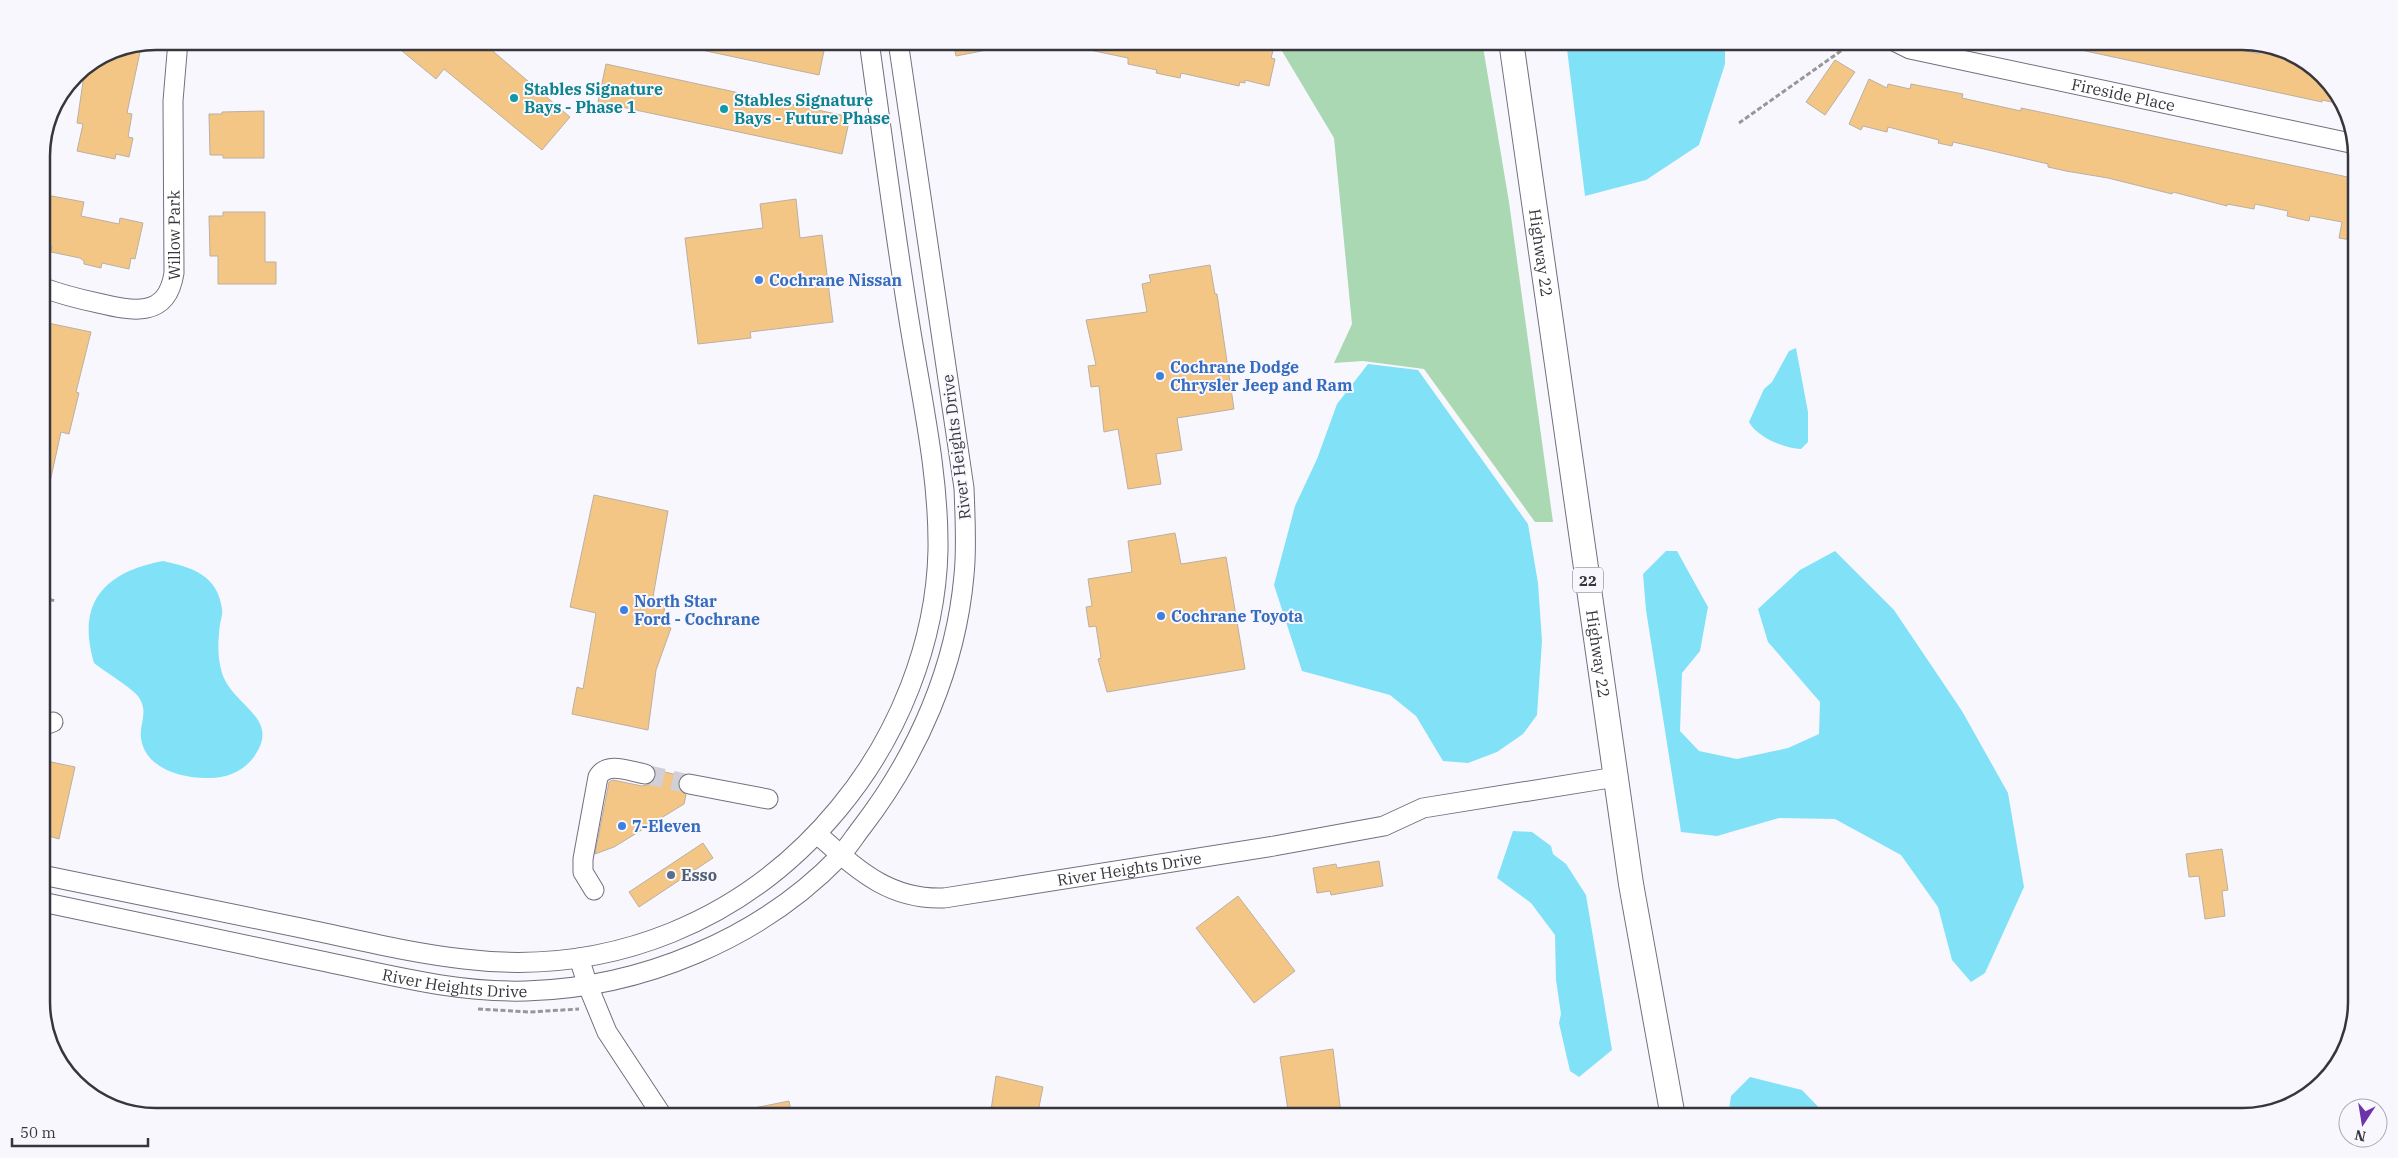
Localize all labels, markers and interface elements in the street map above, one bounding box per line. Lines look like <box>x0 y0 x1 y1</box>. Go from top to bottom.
street label: Fireside Place <box>2070 74 2177 115</box>
place label: Stables Signature Bays - Phase 1 <box>524 79 663 117</box>
place label: Stables Signature Bays - Future Phase <box>734 90 890 128</box>
marker: Stables Signature Bays - Phase 1 <box>508 92 520 104</box>
marker: Stables Signature Bays - Future Phase <box>718 103 730 115</box>
street label: Willow Park <box>164 190 184 280</box>
street label: Highway 22 <box>1525 208 1557 298</box>
place label: Cochrane Nissan <box>769 270 903 290</box>
marker: Cochrane Nissan <box>753 274 765 286</box>
place label: Cochrane Dodge Chrysler Jeep and Ram <box>1170 357 1353 395</box>
marker: Cochrane Dodge Chrysler Jeep and Ram <box>1154 370 1166 382</box>
street label: River Heights Drive <box>937 373 975 521</box>
road number: 22 <box>1573 568 1603 592</box>
place label: North Star Ford - Cochrane <box>634 591 760 629</box>
marker: North Star Ford - Cochrane <box>618 604 630 616</box>
place label: Cochrane Toyota <box>1171 606 1303 626</box>
street label: Highway 22 <box>1582 609 1614 699</box>
marker: Cochrane Toyota <box>1155 610 1167 622</box>
place label: 7-Eleven <box>632 816 701 836</box>
marker: 7-Eleven <box>616 820 628 832</box>
street label: River Heights Drive <box>1055 848 1203 890</box>
place label: Esso <box>681 865 717 885</box>
marker: Esso <box>665 869 677 881</box>
street label: River Heights Drive <box>380 964 527 1001</box>
north arrow <box>2338 1098 2388 1148</box>
scale bar <box>12 1116 149 1148</box>
text: 50 m <box>20 1123 56 1142</box>
text: N <box>2353 1126 2368 1146</box>

